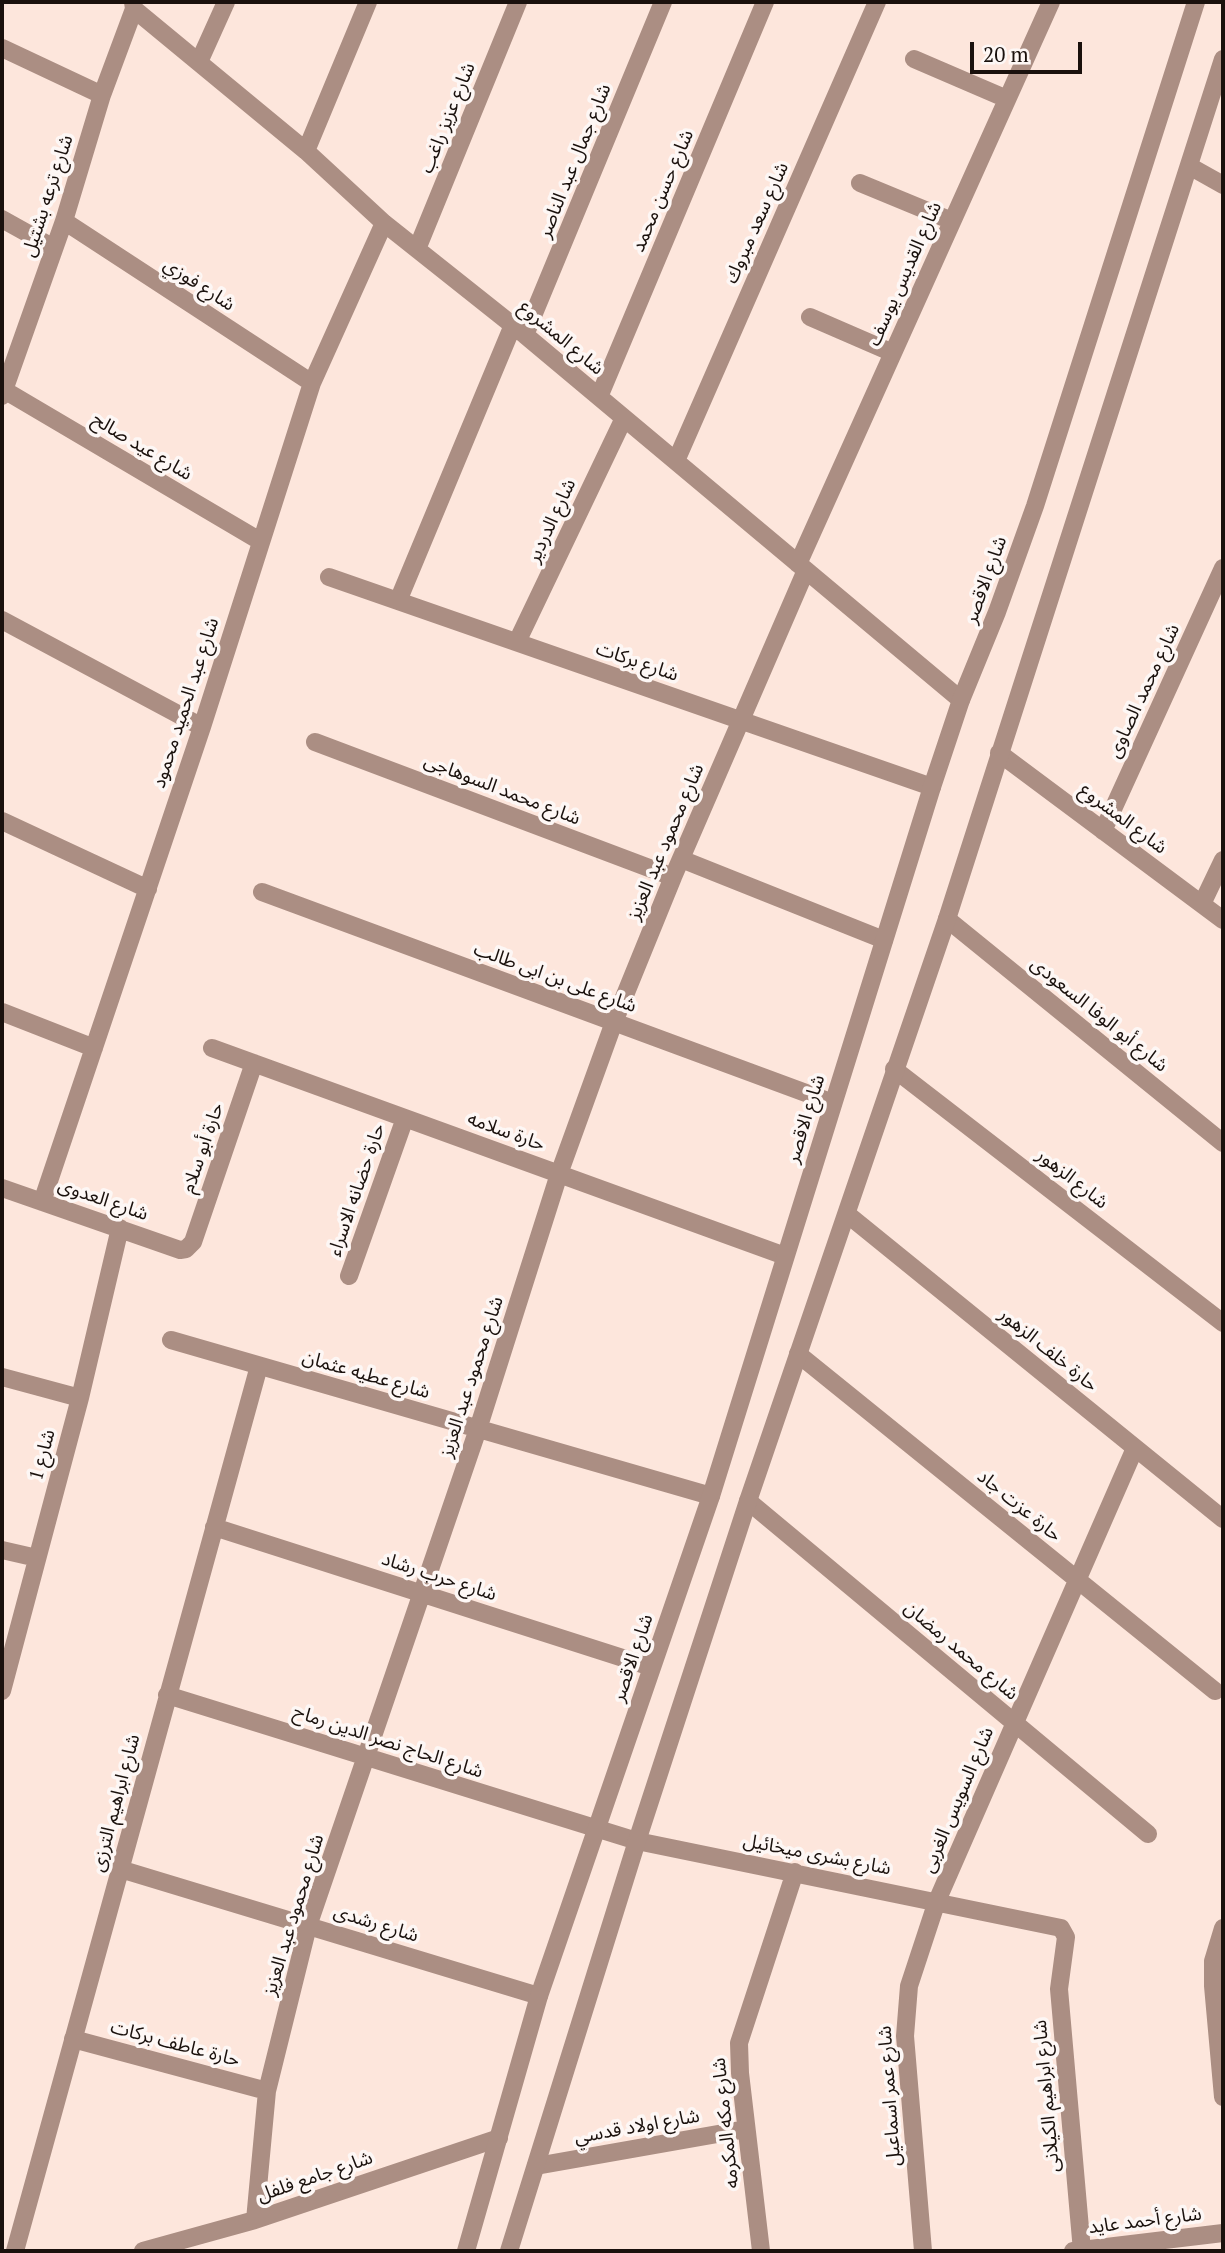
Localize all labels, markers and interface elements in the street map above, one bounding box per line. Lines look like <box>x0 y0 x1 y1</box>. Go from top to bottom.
scale bar <box>973 28 1085 72</box>
text: 20 m <box>983 40 1029 68</box>
street label: شارع عزيز راغب <box>415 59 481 177</box>
street label: شارع جمال عبد الناصر <box>534 81 616 241</box>
street label: شارع حسن محمد <box>627 126 699 256</box>
street label: شارع ترعه بشتيل <box>18 132 78 260</box>
street label: شارع سعد مبروك <box>720 159 794 287</box>
street label: شارع القديس يوسف <box>863 198 947 350</box>
street label: شارع فوزي <box>159 254 239 316</box>
street label: شارع المشروع <box>514 296 608 380</box>
street label: شارع عيد صالح <box>88 408 196 486</box>
street label: شارع الدردير <box>523 475 581 567</box>
street label: شارع الاقصر <box>960 533 1012 627</box>
street label: شارع عبد الحميد محمود <box>148 615 224 791</box>
street label: شارع محمد الصاوى <box>1103 620 1185 762</box>
street label: شارع بركات <box>593 637 681 687</box>
street label: شارع محمد السوهاجى <box>421 750 583 830</box>
street label: شارع محمود عبد العزيز <box>623 760 709 924</box>
street label: شارع المشروع <box>1075 779 1171 859</box>
street label: شارع على بن ابى طالب <box>471 938 639 1018</box>
street label: شارع أبو الوفا السعودى <box>1026 953 1172 1077</box>
street label: شارع الاقصر <box>782 1072 830 1166</box>
street label: حارة أبو سلام <box>177 1100 229 1196</box>
street label: حارة سلامه <box>464 1107 548 1157</box>
street label: حارة حضانه الاسراء <box>324 1121 390 1259</box>
street label: شارع الزهور <box>1032 1144 1112 1214</box>
street label: شارع العدوى <box>55 1174 151 1226</box>
street label: شارع محمود عبد العزيز <box>435 1294 509 1460</box>
street label: حارة خلف الزهور <box>994 1303 1102 1397</box>
street label: شارع عطيه عثمان <box>300 1346 432 1404</box>
street label: شارع 1 <box>25 1427 61 1483</box>
street label: حارة عزت جاد <box>972 1465 1066 1547</box>
street label: شارع حرب رشاد <box>379 1548 499 1606</box>
street label: شارع محمد رمضان <box>899 1597 1023 1705</box>
street label: شارع الاقصر <box>607 1611 659 1705</box>
street label: شارع الحاج نصر الدين رماح <box>290 1701 486 1783</box>
street label: شارع السويس الغربى <box>917 1724 999 1876</box>
street label: شارع ابراهيم الترزى <box>87 1732 145 1874</box>
street label: شارع بشرى ميخائيل <box>741 1829 893 1881</box>
street label: شارع محمود عبد العزيز <box>259 1831 329 1999</box>
street label: شارع رشدى <box>331 1900 421 1948</box>
street label: حارة عاطف بركات <box>108 2016 242 2072</box>
street label: شارع ابراهيم الكيلانى <box>1029 2019 1065 2173</box>
street label: شارع عمر اسماعيل <box>874 2025 906 2167</box>
street label: شارع مكه المكرمه <box>708 2057 744 2189</box>
street label: شارع اولاد قدسي <box>573 2105 701 2149</box>
street label: شارع جامع فلفل <box>254 2147 376 2207</box>
street label: شارع أحمد عايد <box>1087 2203 1203 2239</box>

